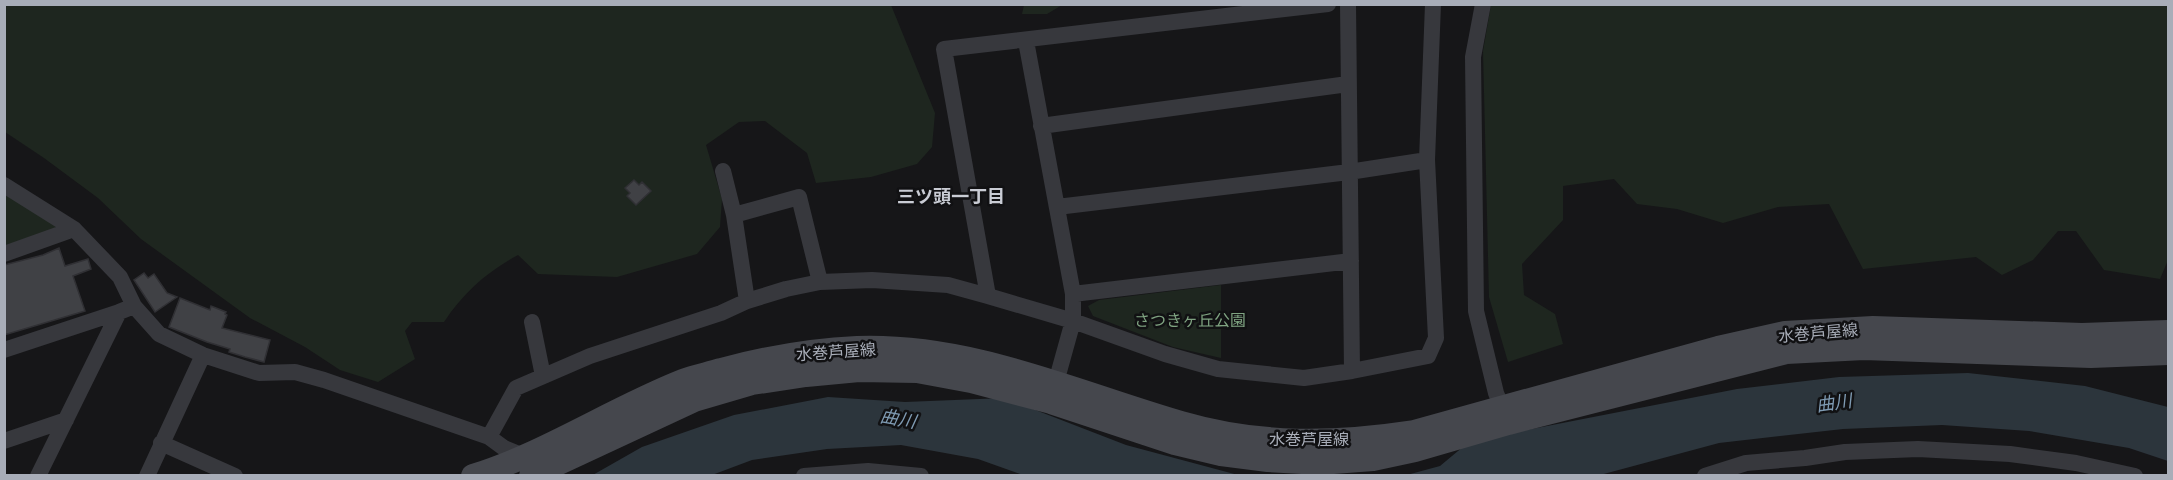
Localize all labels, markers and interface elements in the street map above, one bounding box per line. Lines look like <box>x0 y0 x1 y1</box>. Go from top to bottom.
district label: 三ツ頭一丁目 <box>897 185 1005 209</box>
park label: さつきヶ丘公園 <box>1134 310 1246 331</box>
street label: 水巻芦屋線 <box>1777 319 1859 347</box>
street label: 水巻芦屋線 <box>795 339 877 365</box>
water label: 曲川 <box>1815 388 1855 417</box>
water label: 曲川 <box>878 404 920 434</box>
street label: 水巻芦屋線 <box>1269 429 1349 450</box>

